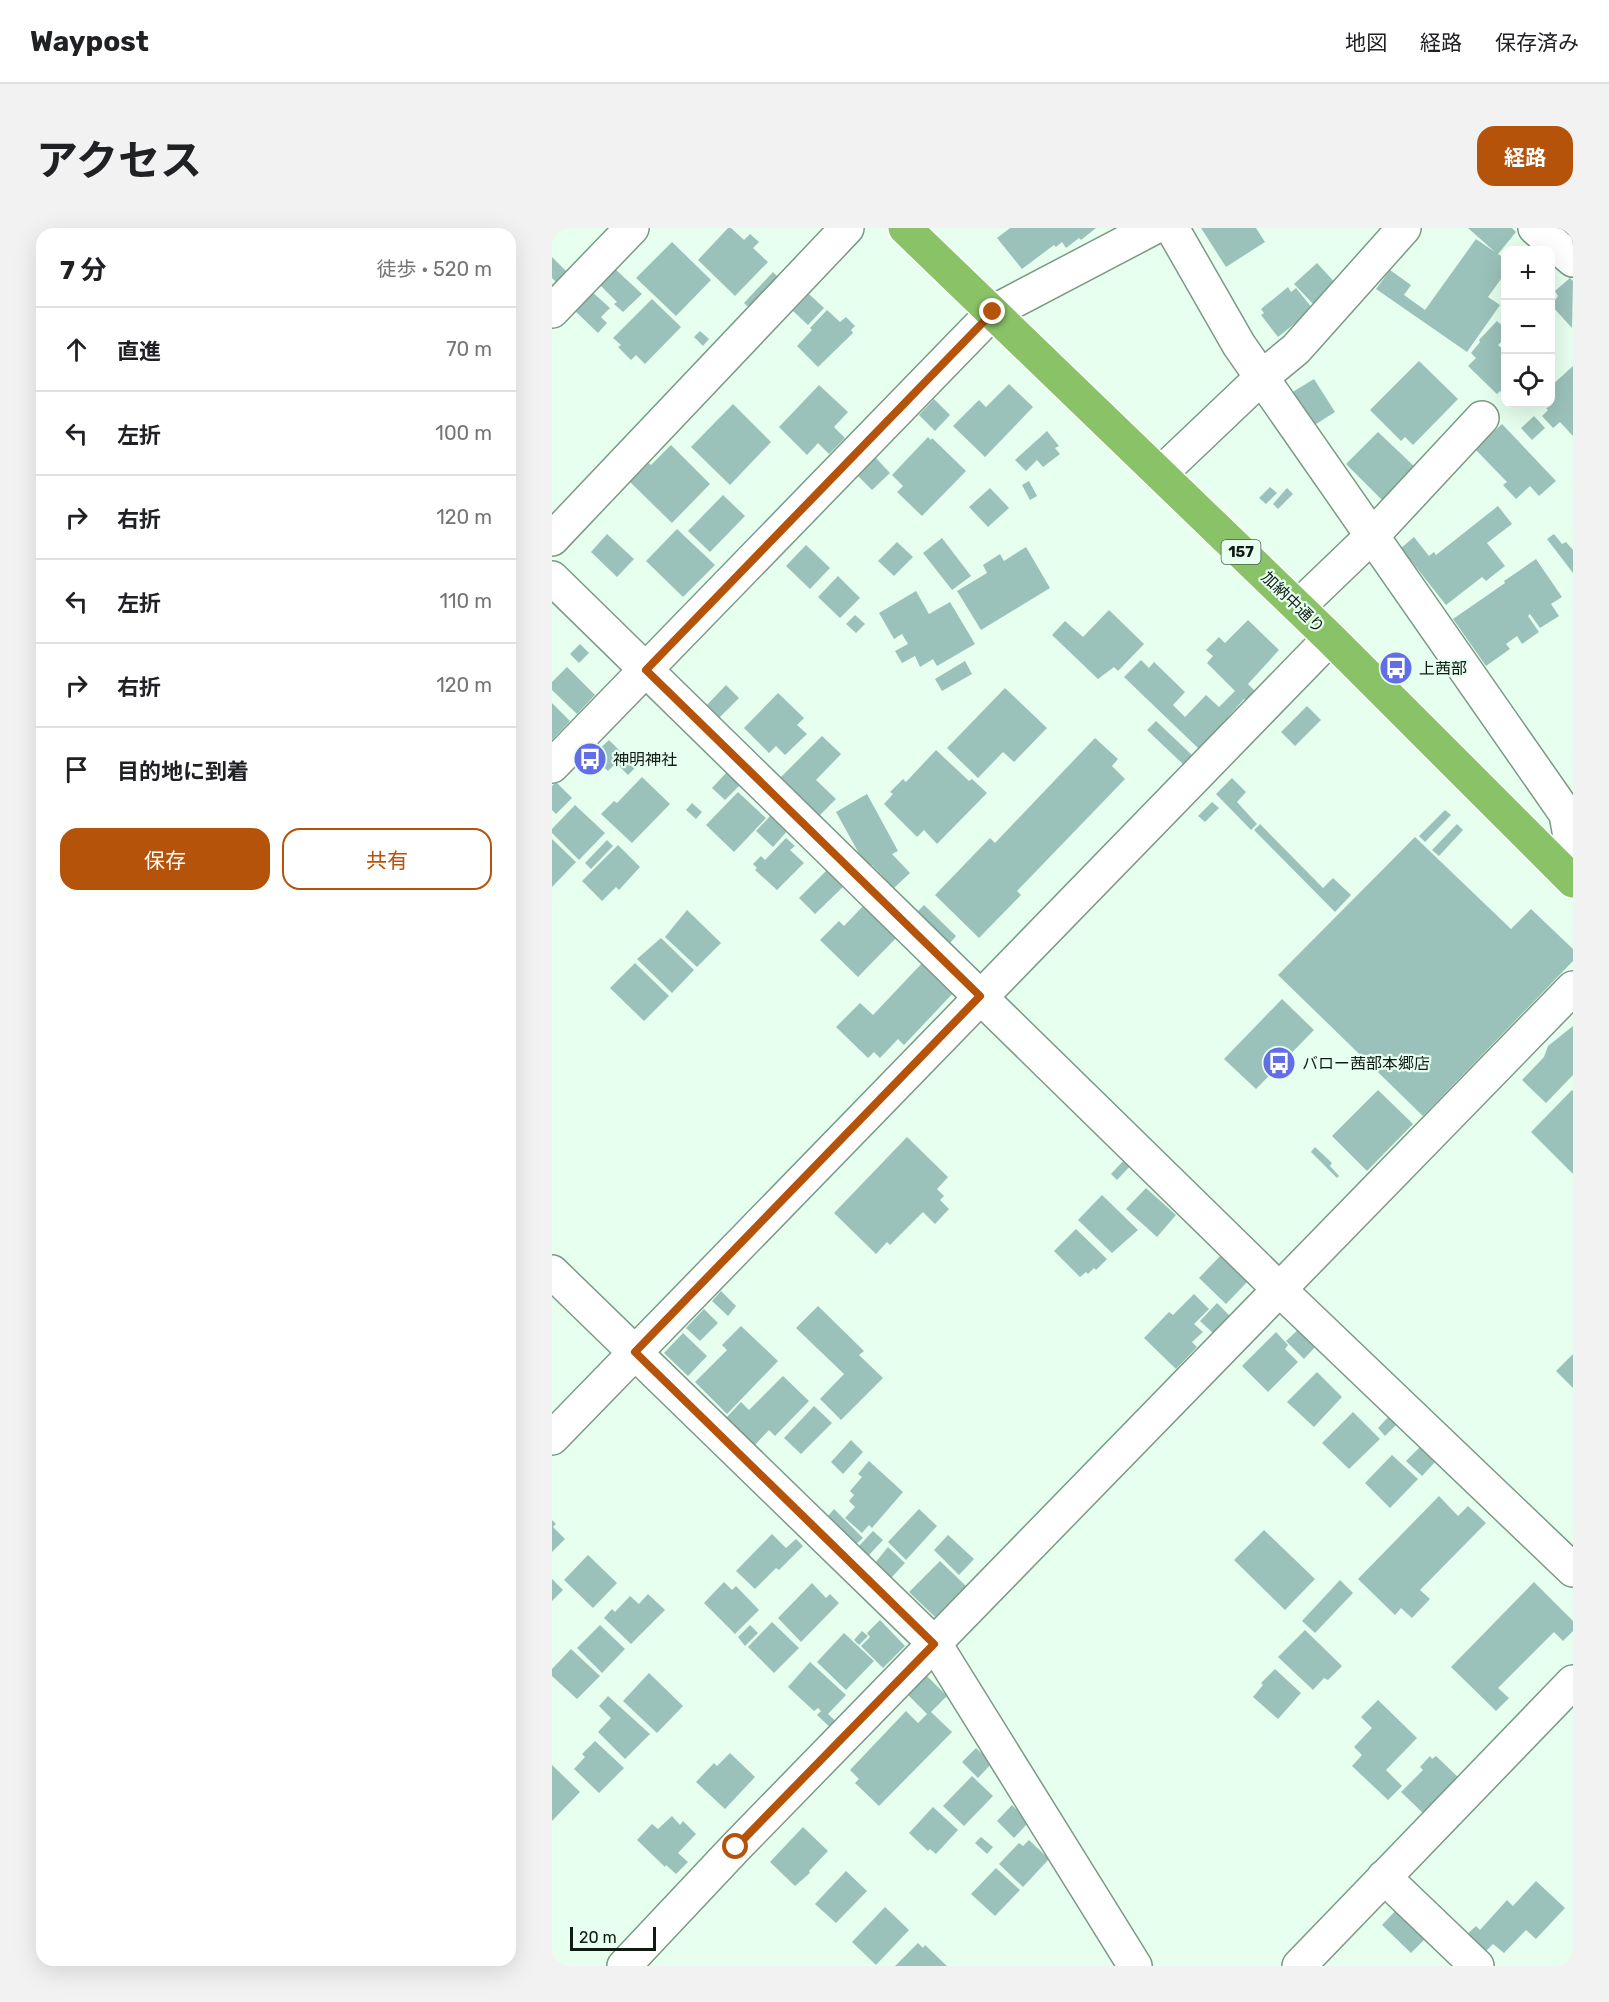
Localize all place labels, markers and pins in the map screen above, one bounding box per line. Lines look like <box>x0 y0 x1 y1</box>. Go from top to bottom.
bus stop icon: 上茜部 <box>1378 650 1414 686</box>
place label: 上茜部 <box>1419 659 1467 678</box>
bus stop icon: 神明神社 <box>572 741 608 777</box>
place label: 神明神社 <box>613 750 677 769</box>
bus stop icon: バロー茜部本郷店 <box>1261 1045 1297 1081</box>
place label: バロー茜部本郷店 <box>1302 1054 1430 1073</box>

